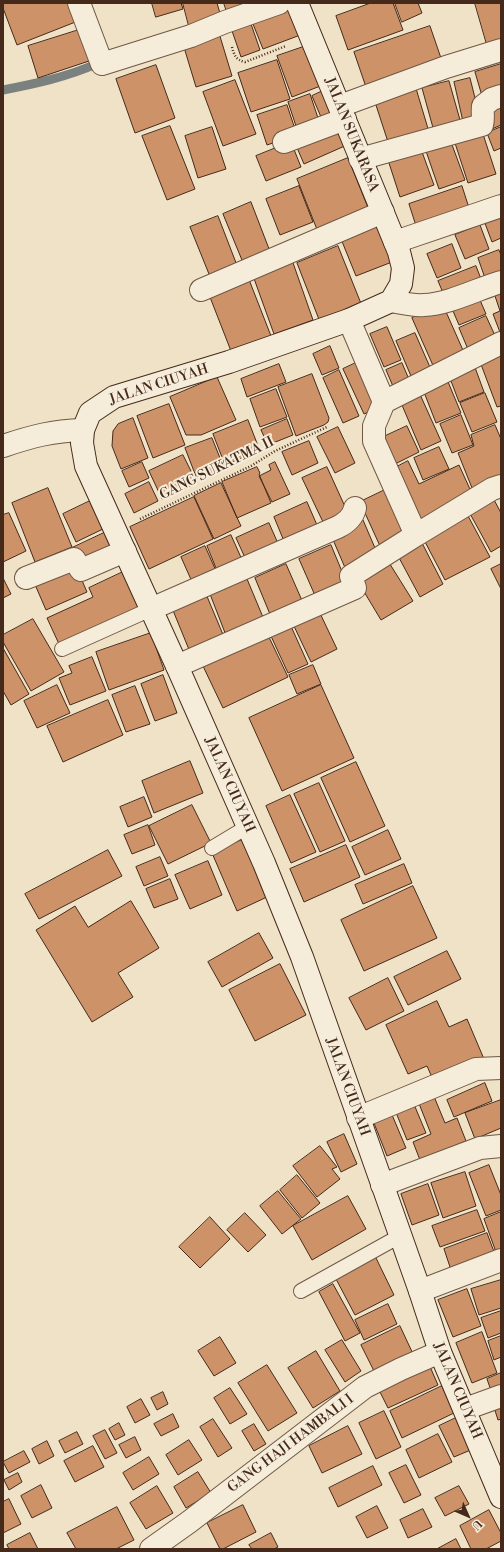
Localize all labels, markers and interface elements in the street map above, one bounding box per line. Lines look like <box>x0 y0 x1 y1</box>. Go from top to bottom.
street label: JALAN SUKARASA <box>320 75 382 195</box>
street label: JALAN CIUYAH <box>107 361 211 409</box>
street label: GANG SUKATMA II <box>157 434 277 504</box>
street label: JALAN CIUYAH <box>200 734 258 836</box>
street label: JALAN CIUYAH <box>321 1036 373 1138</box>
street label: JALAN CIUYAH <box>429 1340 485 1442</box>
street label: GANG HAJI HAMBALI I <box>225 1391 357 1497</box>
north arrow <box>448 1496 488 1536</box>
text: U <box>469 1517 484 1532</box>

